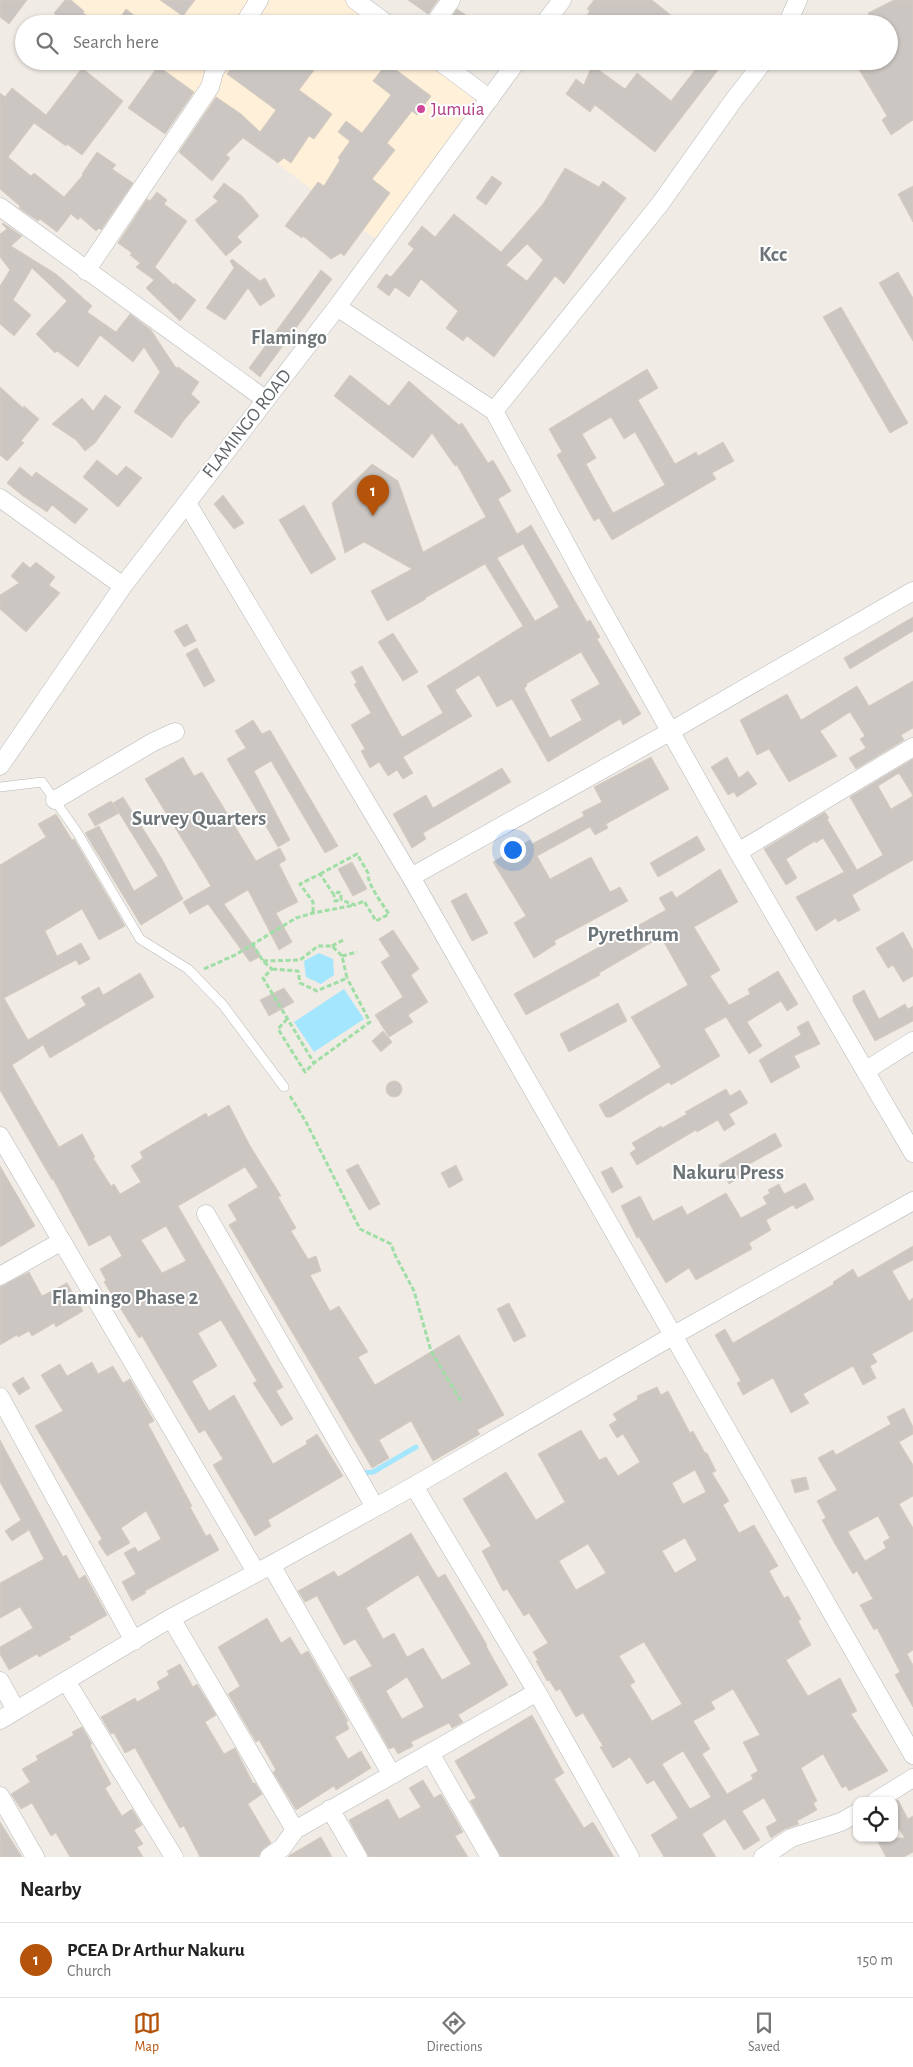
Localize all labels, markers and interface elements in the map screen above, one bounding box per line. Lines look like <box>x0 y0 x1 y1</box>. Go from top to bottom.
search box <box>15 15 898 70</box>
icon: search <box>33 29 61 57</box>
text: Search here <box>73 33 159 52</box>
place label: Jumuia <box>431 100 485 119</box>
marker: Jumuia <box>415 103 427 115</box>
district label: Kcc <box>759 244 787 265</box>
district label: Flamingo <box>251 328 327 348</box>
street label: FLAMINGO ROAD <box>199 366 295 482</box>
pin: 1 <box>357 475 389 516</box>
district label: Survey Quarters <box>132 808 266 830</box>
your location <box>500 837 526 863</box>
district label: Pyrethrum <box>587 924 679 945</box>
district label: Nakuru Press <box>672 1162 784 1183</box>
district label: Flamingo Phase 2 <box>52 1287 198 1308</box>
map controls <box>853 1797 898 1842</box>
button: locate <box>853 1797 898 1842</box>
text: Nearby <box>20 1879 81 1900</box>
text: PCEA Dr Arthur Nakuru <box>67 1941 245 1960</box>
text: 1 <box>33 1952 39 1968</box>
text: 150 m <box>857 1952 893 1968</box>
text: Church <box>67 1963 111 1979</box>
tab: Map <box>133 2009 161 2056</box>
tab: Directions <box>427 2009 482 2056</box>
tab: Saved <box>748 2009 780 2056</box>

